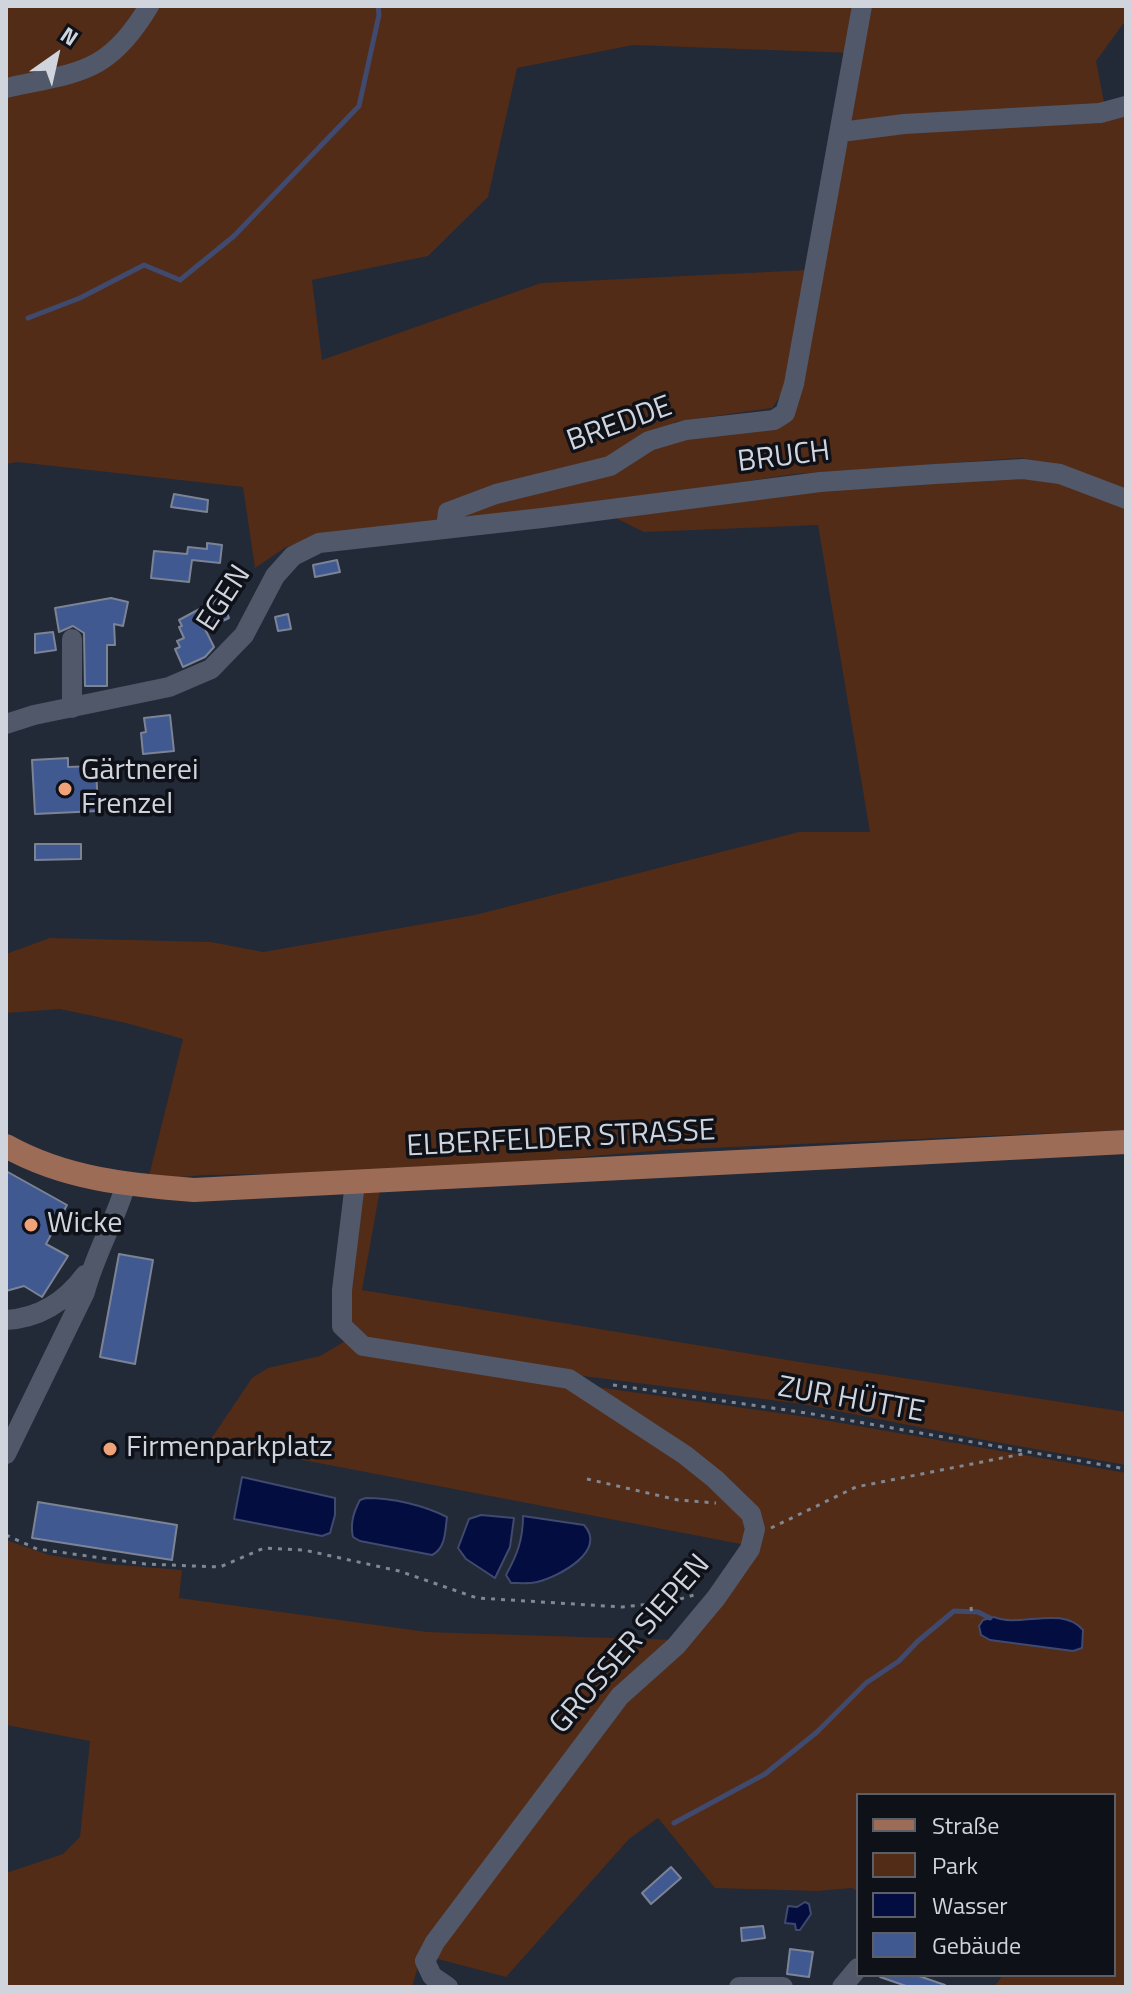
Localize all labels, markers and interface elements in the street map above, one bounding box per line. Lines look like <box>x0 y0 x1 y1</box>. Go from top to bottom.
north arrow <box>16 16 96 96</box>
text: N <box>54 18 85 54</box>
street label: BREDDE <box>563 389 677 461</box>
street label: BRUCH <box>736 434 832 482</box>
street label: EGEN <box>190 559 260 639</box>
place label: Gärtnerei Frenzel <box>81 754 198 824</box>
marker: Gärtnerei Frenzel <box>56 780 74 798</box>
street label: ELBERFELDER STRASSE <box>406 1114 716 1166</box>
place label: Wicke <box>47 1207 122 1243</box>
marker: Wicke <box>22 1216 40 1234</box>
street label: ZUR HÜTTE <box>775 1370 927 1432</box>
place label: Firmenparkplatz <box>126 1431 333 1467</box>
marker: Firmenparkplatz <box>101 1440 119 1458</box>
street label: GROSSER SIEPEN <box>543 1548 719 1742</box>
legend <box>856 1793 1116 1977</box>
text: Straße <box>932 1807 999 1843</box>
text: Park <box>932 1847 978 1883</box>
text: Wasser <box>932 1887 1008 1923</box>
text: Gebäude <box>932 1927 1021 1963</box>

